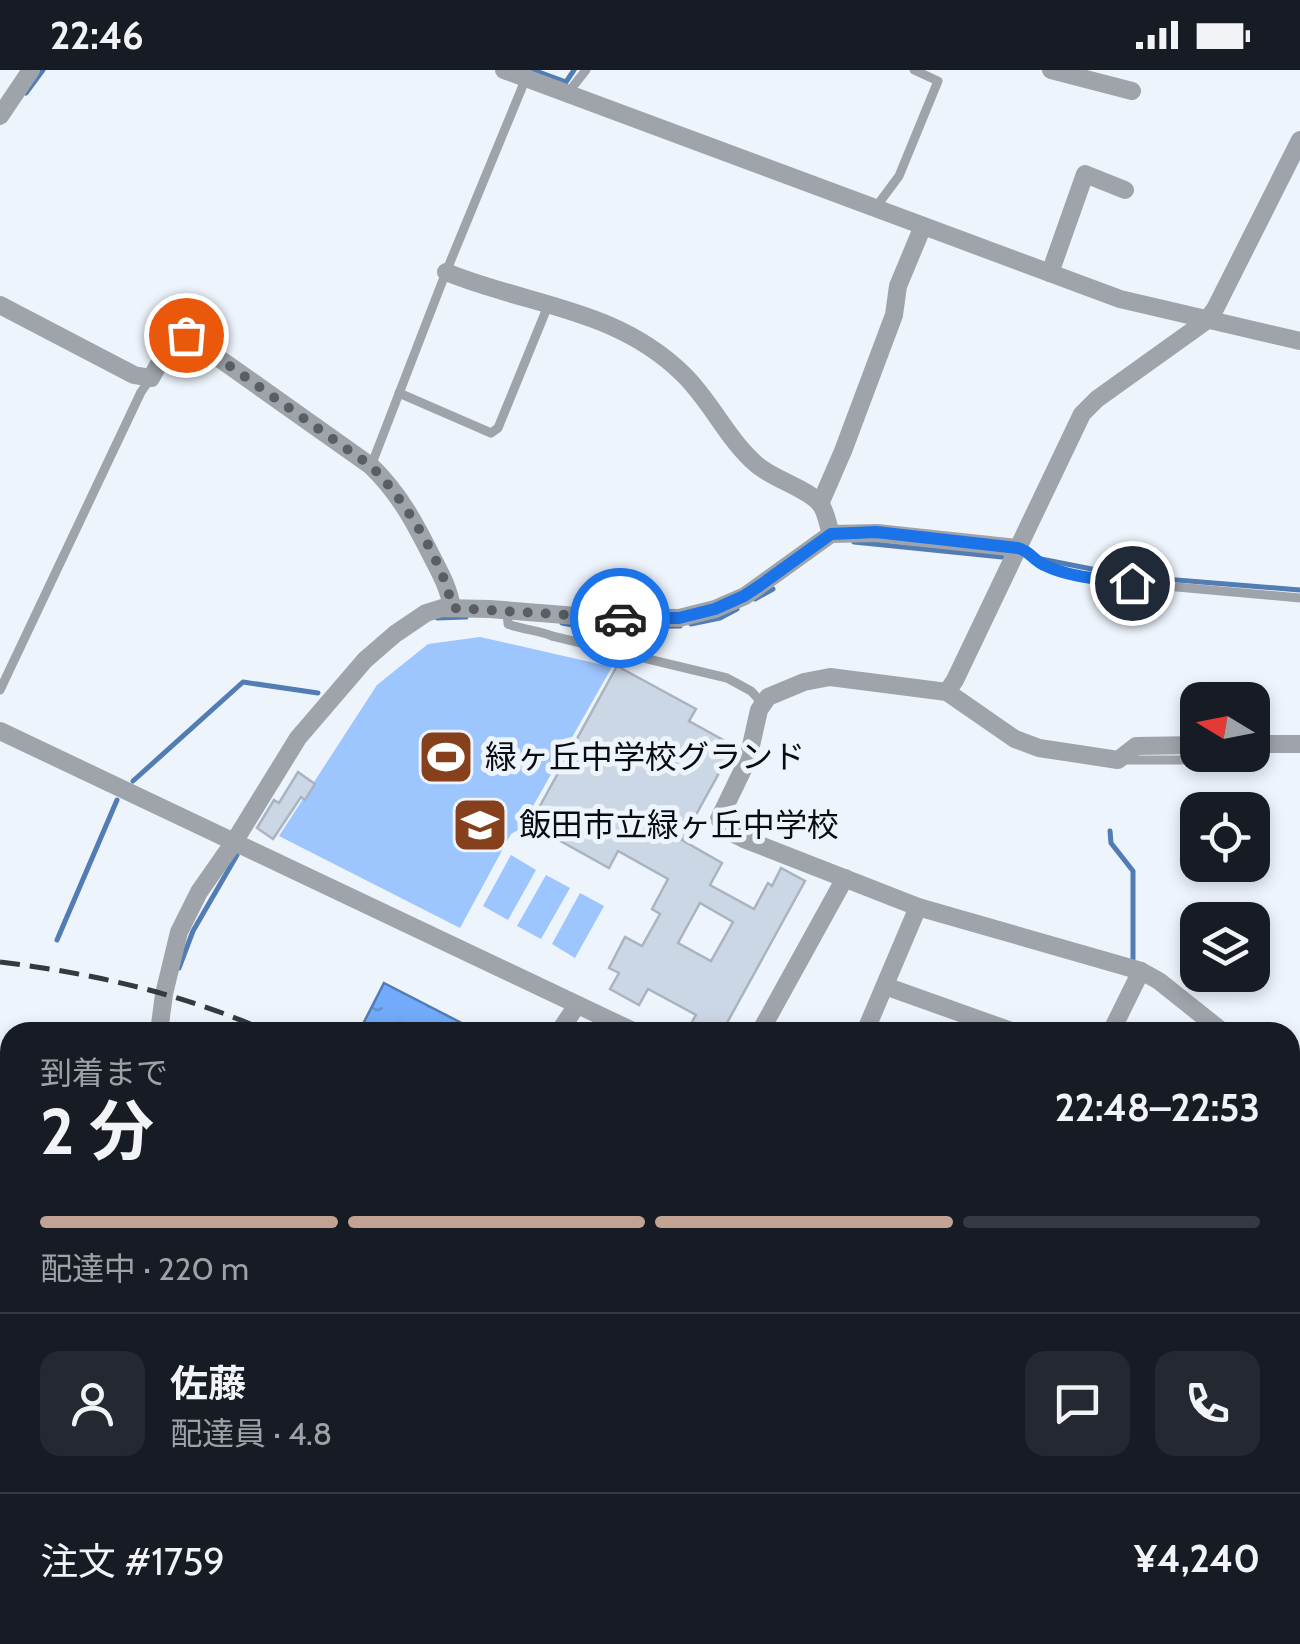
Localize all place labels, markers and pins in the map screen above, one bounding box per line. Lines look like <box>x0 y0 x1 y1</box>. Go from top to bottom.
pin <box>144 293 229 378</box>
pin <box>1090 541 1175 626</box>
sports icon: 緑ヶ丘中学校グランド <box>416 727 476 787</box>
place label: 緑ヶ丘中学校グランド <box>485 737 805 776</box>
school or university icon: 飯田市立緑ヶ丘中学校 <box>450 795 510 855</box>
place label: 飯田市立緑ヶ丘中学校 <box>519 805 839 844</box>

